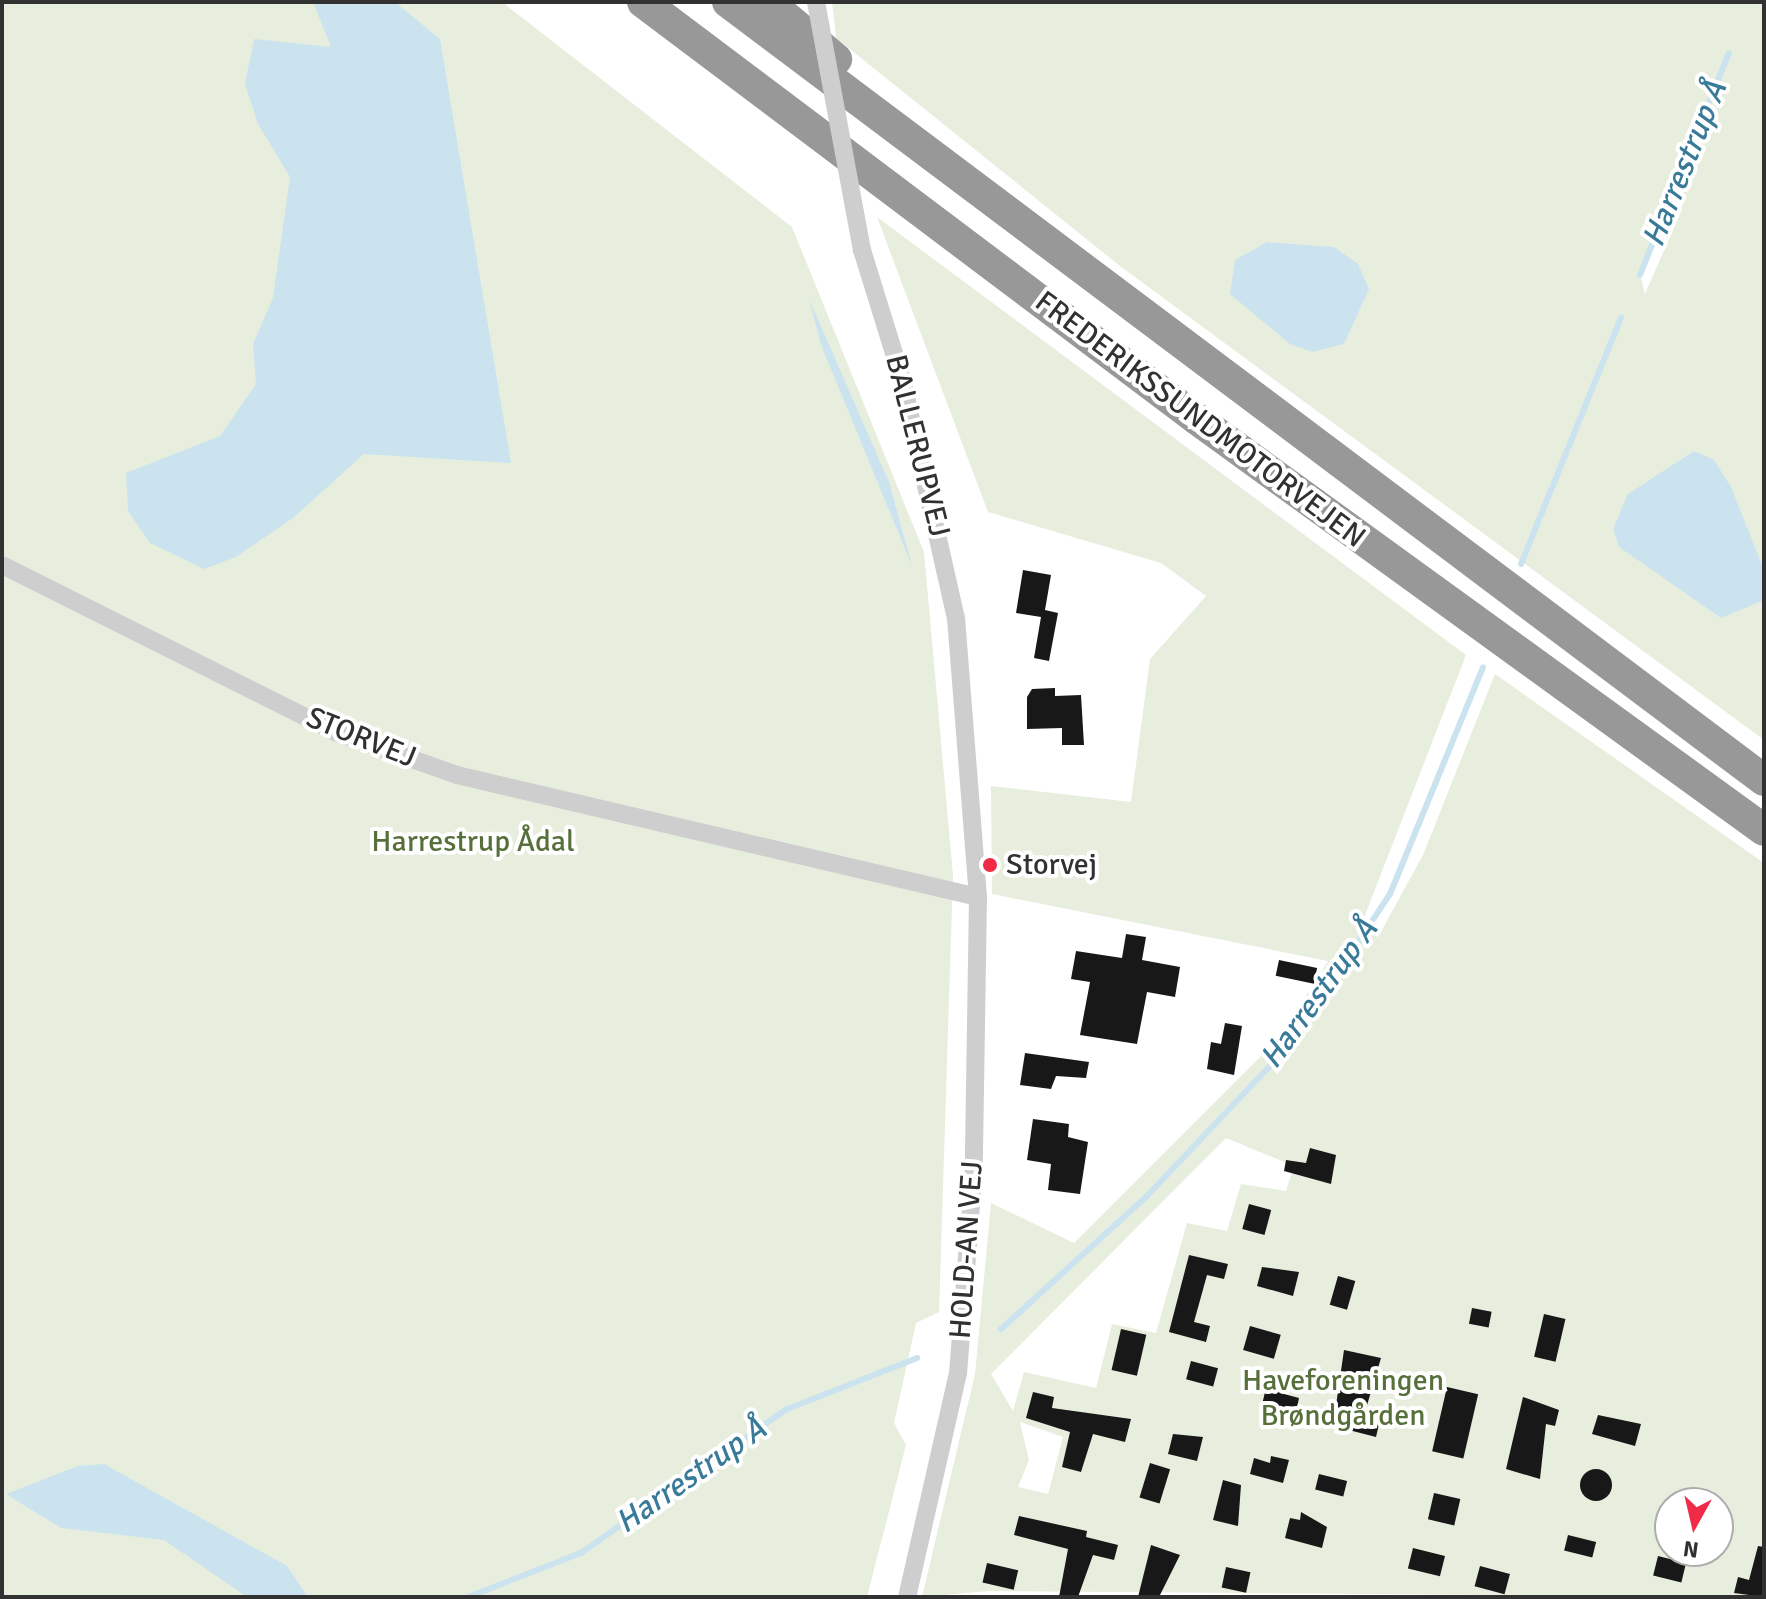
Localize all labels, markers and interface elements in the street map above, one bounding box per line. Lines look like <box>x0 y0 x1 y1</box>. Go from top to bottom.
water label: Harrestrup Å <box>1634 76 1736 252</box>
street label: FREDERIKSSUNDMOTORVEJEN <box>1028 284 1372 556</box>
street label: BALLERUPVEJ <box>877 351 957 541</box>
street label: STORVEJ <box>301 700 421 776</box>
park label: Harrestrup Ådal <box>371 824 575 860</box>
place label: Storvej <box>1006 847 1097 883</box>
marker: Storvej <box>981 856 999 874</box>
water label: Harrestrup Å <box>1252 912 1386 1076</box>
street label: HOLD-AN VEJ <box>943 1160 991 1340</box>
park label: Haveforeningen Brøndgården <box>1242 1363 1444 1434</box>
water label: Harrestrup Å <box>608 1410 774 1542</box>
north arrow <box>1654 1487 1734 1567</box>
text: N <box>1681 1535 1700 1564</box>

